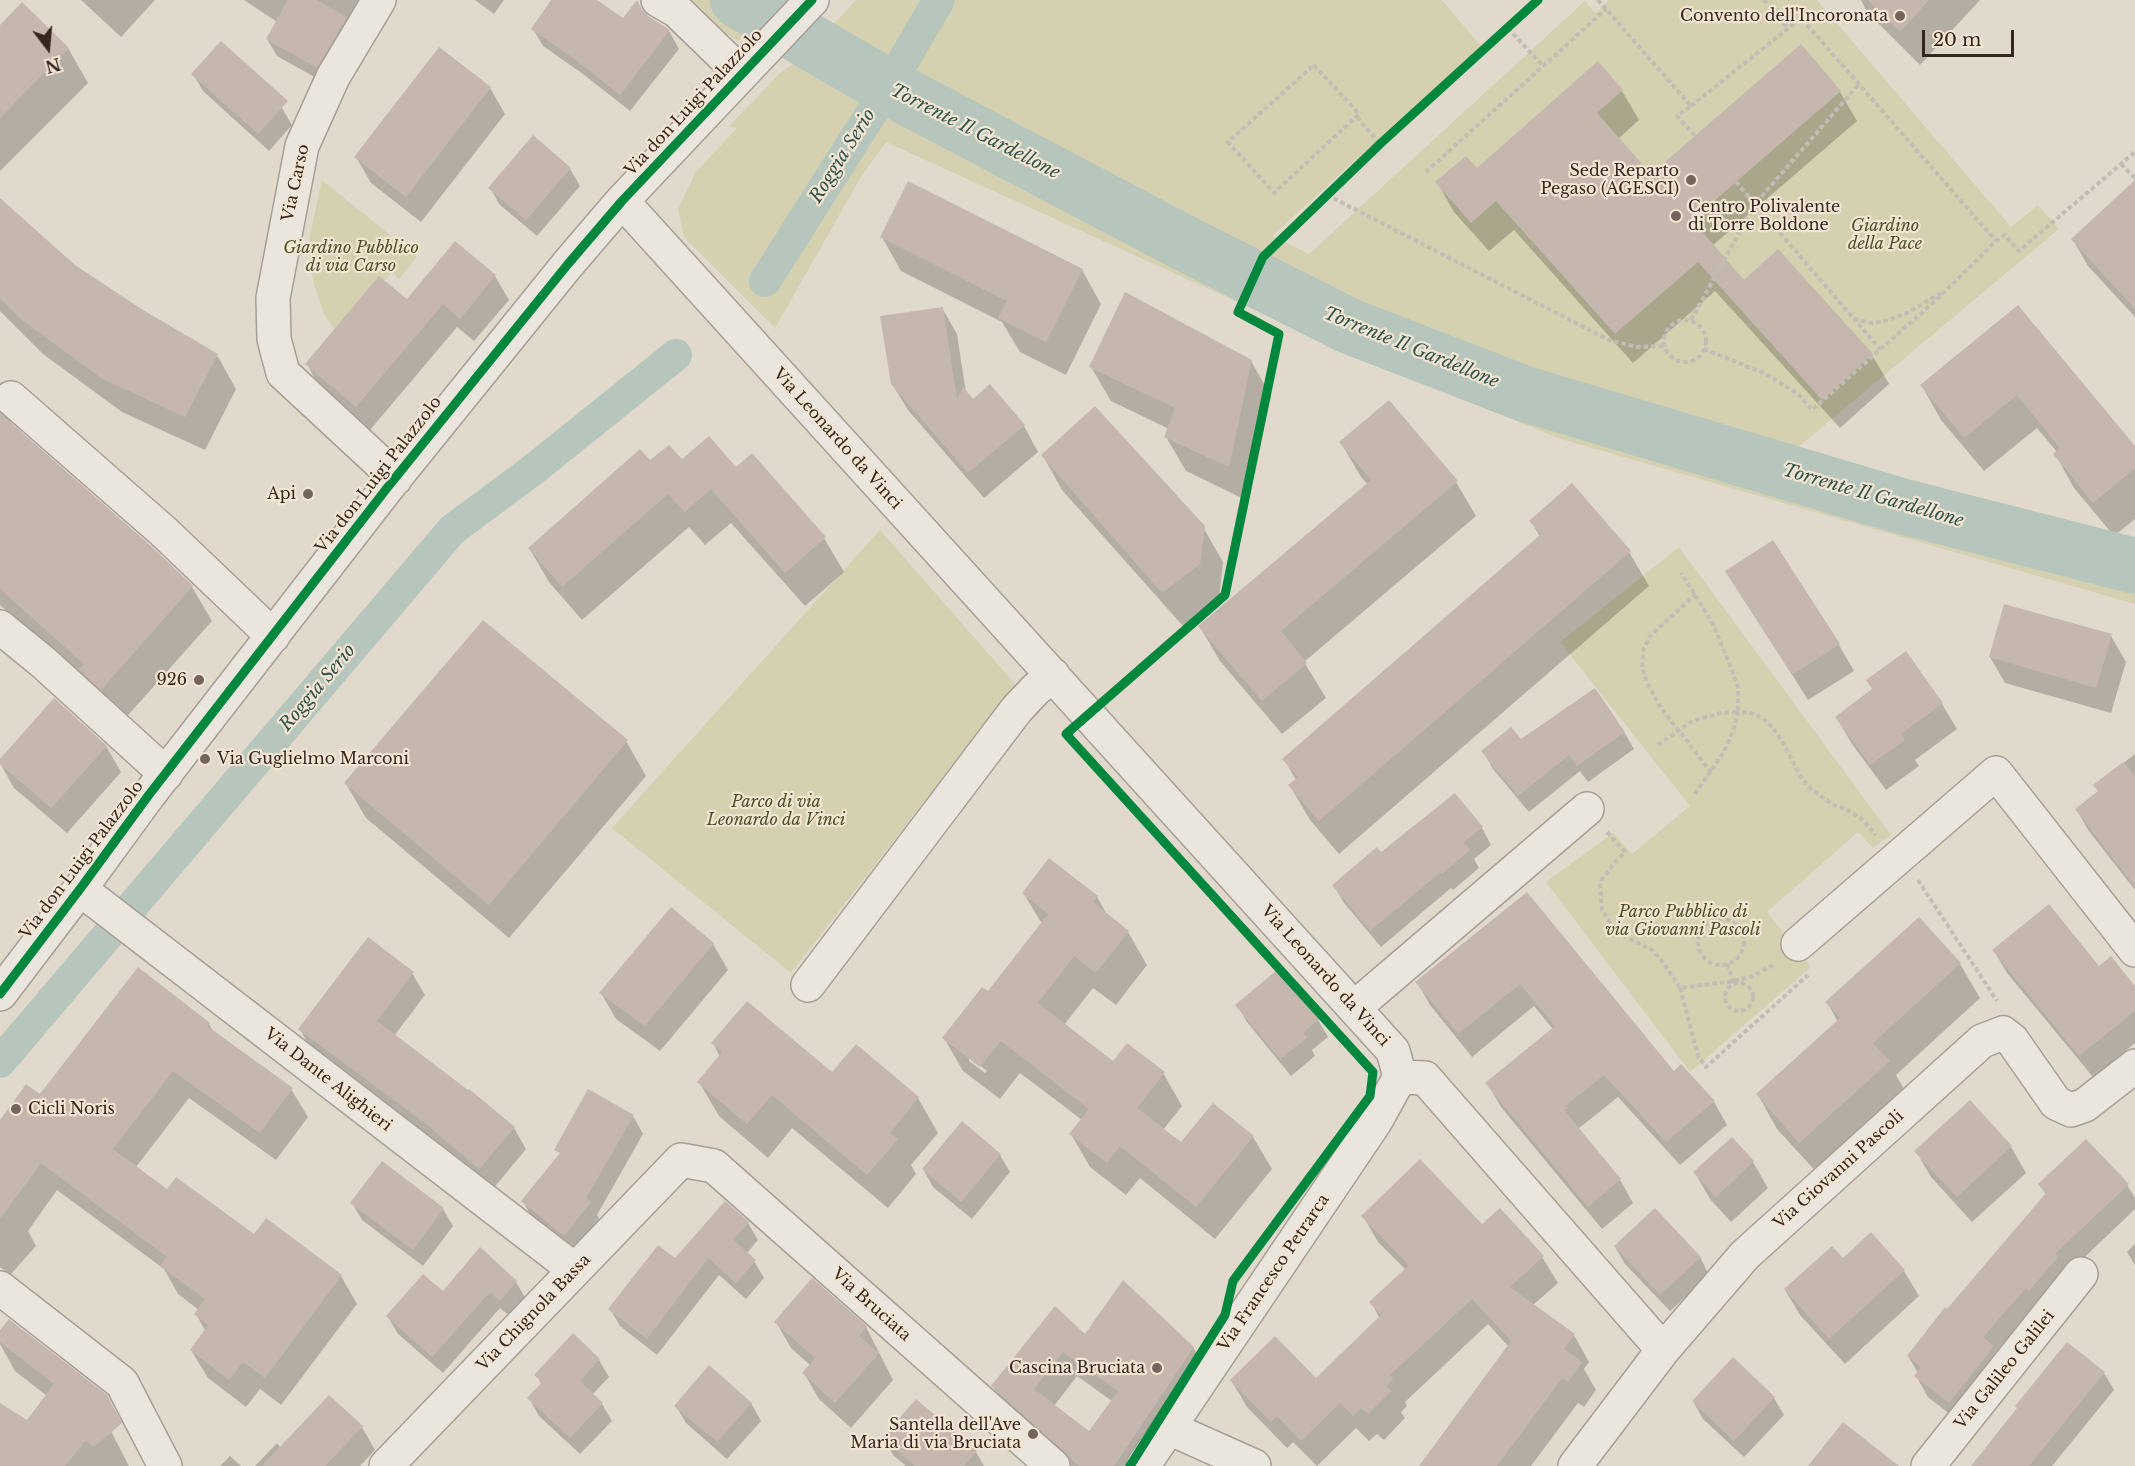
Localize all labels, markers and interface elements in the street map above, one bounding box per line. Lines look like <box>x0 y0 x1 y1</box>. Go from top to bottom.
place label: Convento dell'Incoronata <box>1680 6 1888 26</box>
marker: Convento dell'Incoronata <box>1893 9 1907 23</box>
north arrow <box>18 18 78 78</box>
scale bar <box>1925 18 2016 56</box>
street label: Via don Luigi Palazzolo <box>621 26 767 180</box>
text: 20 m <box>1933 29 1981 51</box>
text: N <box>43 54 63 77</box>
water label: Torrente Il Gardellone <box>887 80 1063 184</box>
water label: Roggia Serio <box>806 105 880 207</box>
street label: Via Carso <box>278 143 314 223</box>
place label: Sede Reparto Pegaso (AGESCI) <box>1541 161 1679 199</box>
marker: Sede Reparto Pegaso (AGESCI) <box>1684 173 1698 187</box>
place label: Centro Polivalente di Torre Boldone <box>1688 197 1840 235</box>
marker: Centro Polivalente di Torre Boldone <box>1669 209 1683 223</box>
park label: Giardino della Pace <box>1848 216 1922 254</box>
park label: Giardino Pubblico di via Carso <box>283 238 419 276</box>
water label: Torrente Il Gardellone <box>1320 303 1502 393</box>
street label: Via Leonardo da Vinci <box>769 365 905 513</box>
street label: Via don Luigi Palazzolo <box>312 393 446 557</box>
water label: Torrente Il Gardellone <box>1780 460 1966 532</box>
place label: Api <box>267 484 296 504</box>
marker: Api <box>301 487 315 501</box>
water label: Roggia Serio <box>275 640 361 736</box>
place label: 926 <box>157 670 187 690</box>
marker: 926 <box>192 673 206 687</box>
place label: Via Guglielmo Marconi <box>217 749 409 769</box>
marker: Via Guglielmo Marconi <box>198 752 212 766</box>
street label: Via don Luigi Palazzolo <box>16 777 148 943</box>
park label: Parco di via Leonardo da Vinci <box>707 792 845 830</box>
street label: Via Leonardo da Vinci <box>1257 902 1393 1050</box>
park label: Parco Pubblico di via Giovanni Pascoli <box>1606 902 1760 940</box>
street label: Via Dante Alighieri <box>260 1024 396 1136</box>
place label: Cicli Noris <box>28 1099 115 1119</box>
marker: Cicli Noris <box>9 1102 23 1116</box>
street label: Via Giovanni Pascoli <box>1770 1107 1908 1233</box>
street label: Via Francesco Petrarca <box>1214 1191 1334 1355</box>
street label: Via Chignola Bassa <box>473 1251 595 1375</box>
street label: Via Bruciata <box>828 1264 914 1346</box>
street label: Via Galileo Galilei <box>1951 1307 2059 1433</box>
place label: Cascina Bruciata <box>1009 1358 1145 1378</box>
marker: Cascina Bruciata <box>1150 1361 1164 1375</box>
place label: Santella dell'Ave Maria di via Bruciata <box>850 1415 1021 1453</box>
marker: Santella dell'Ave Maria di via Bruciata <box>1026 1427 1040 1441</box>

